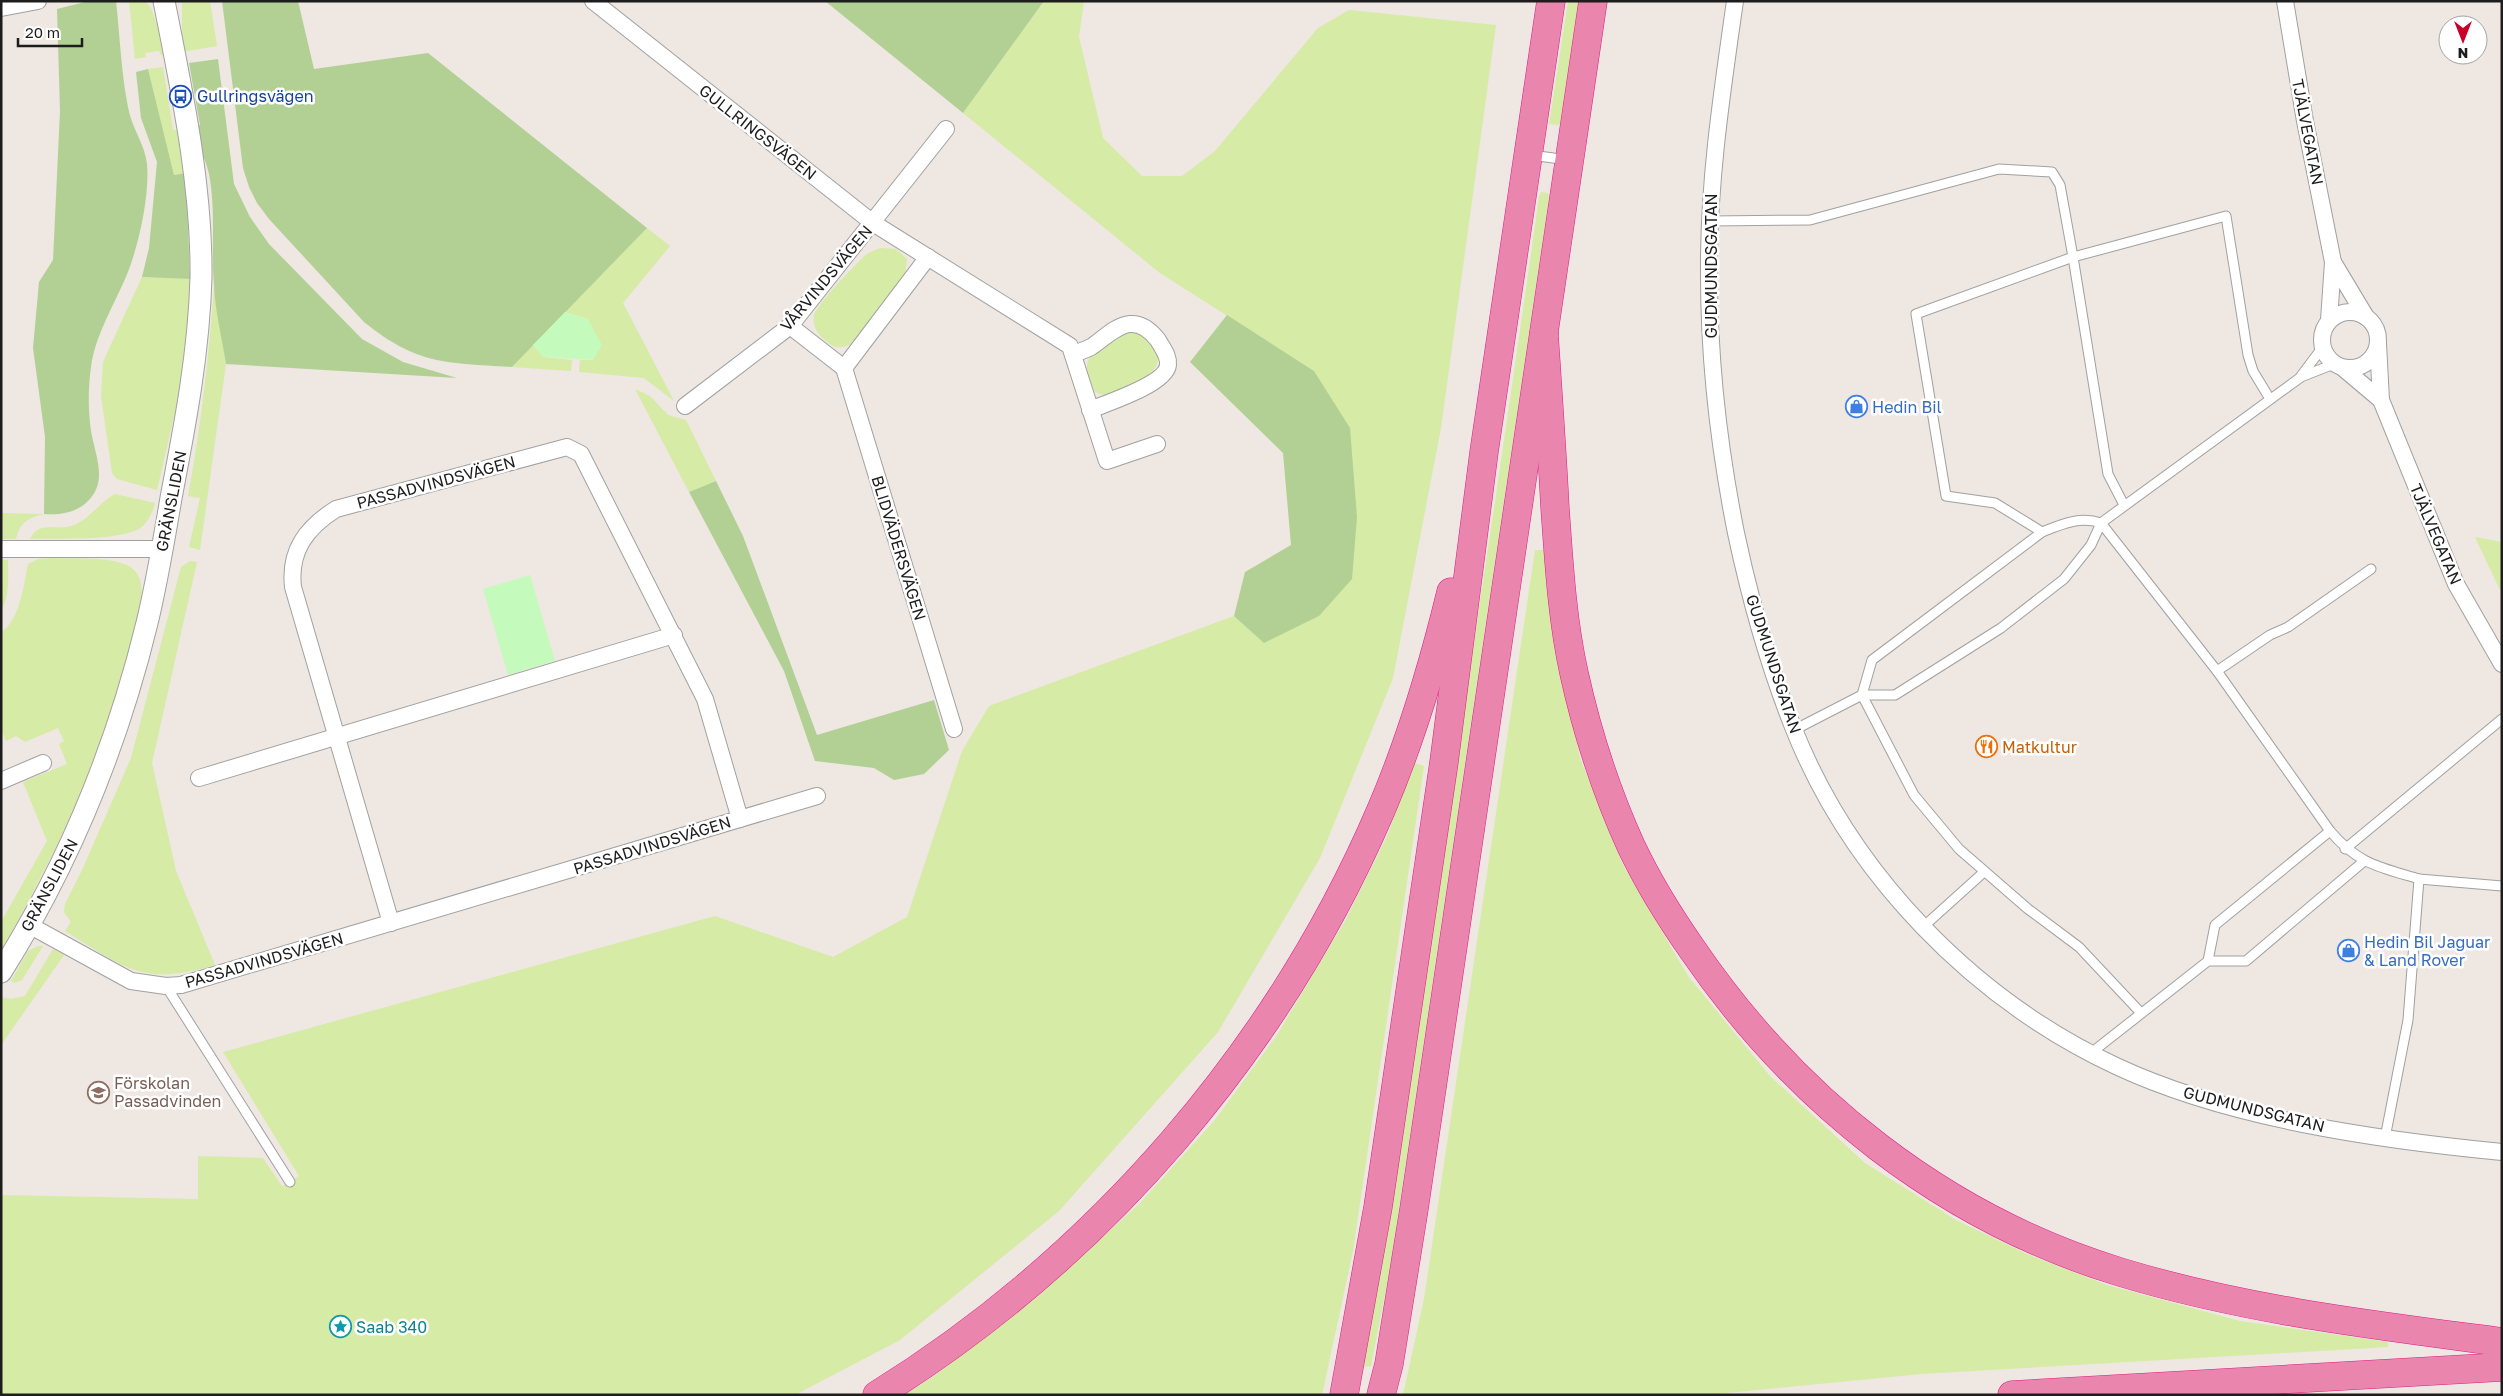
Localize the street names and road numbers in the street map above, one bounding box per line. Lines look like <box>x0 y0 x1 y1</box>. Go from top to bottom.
street label: TJÄLVEGATAN <box>2288 77 2328 187</box>
street label: GULLRINGSVÄGEN <box>695 80 821 184</box>
street label: GUDMUNDSGATAN <box>1701 193 1721 339</box>
street label: VÅRVINDSVÄGEN <box>776 221 876 335</box>
street label: GRÄNSLIDEN <box>151 449 191 553</box>
street label: PASSADVINDSVÄGEN <box>354 451 518 513</box>
street label: BLIDVÄDERSVÄGEN <box>867 473 931 623</box>
street label: TJÄLVEGATAN <box>2406 481 2466 587</box>
street label: GUDMUNDSGATAN <box>1742 592 1806 736</box>
street label: PASSADVINDSVÄGEN <box>571 812 733 878</box>
street label: GRÄNSLIDEN <box>16 835 82 935</box>
street label: PASSADVINDSVÄGEN <box>183 928 345 992</box>
street label: GUDMUNDSGATAN <box>2181 1082 2327 1136</box>

